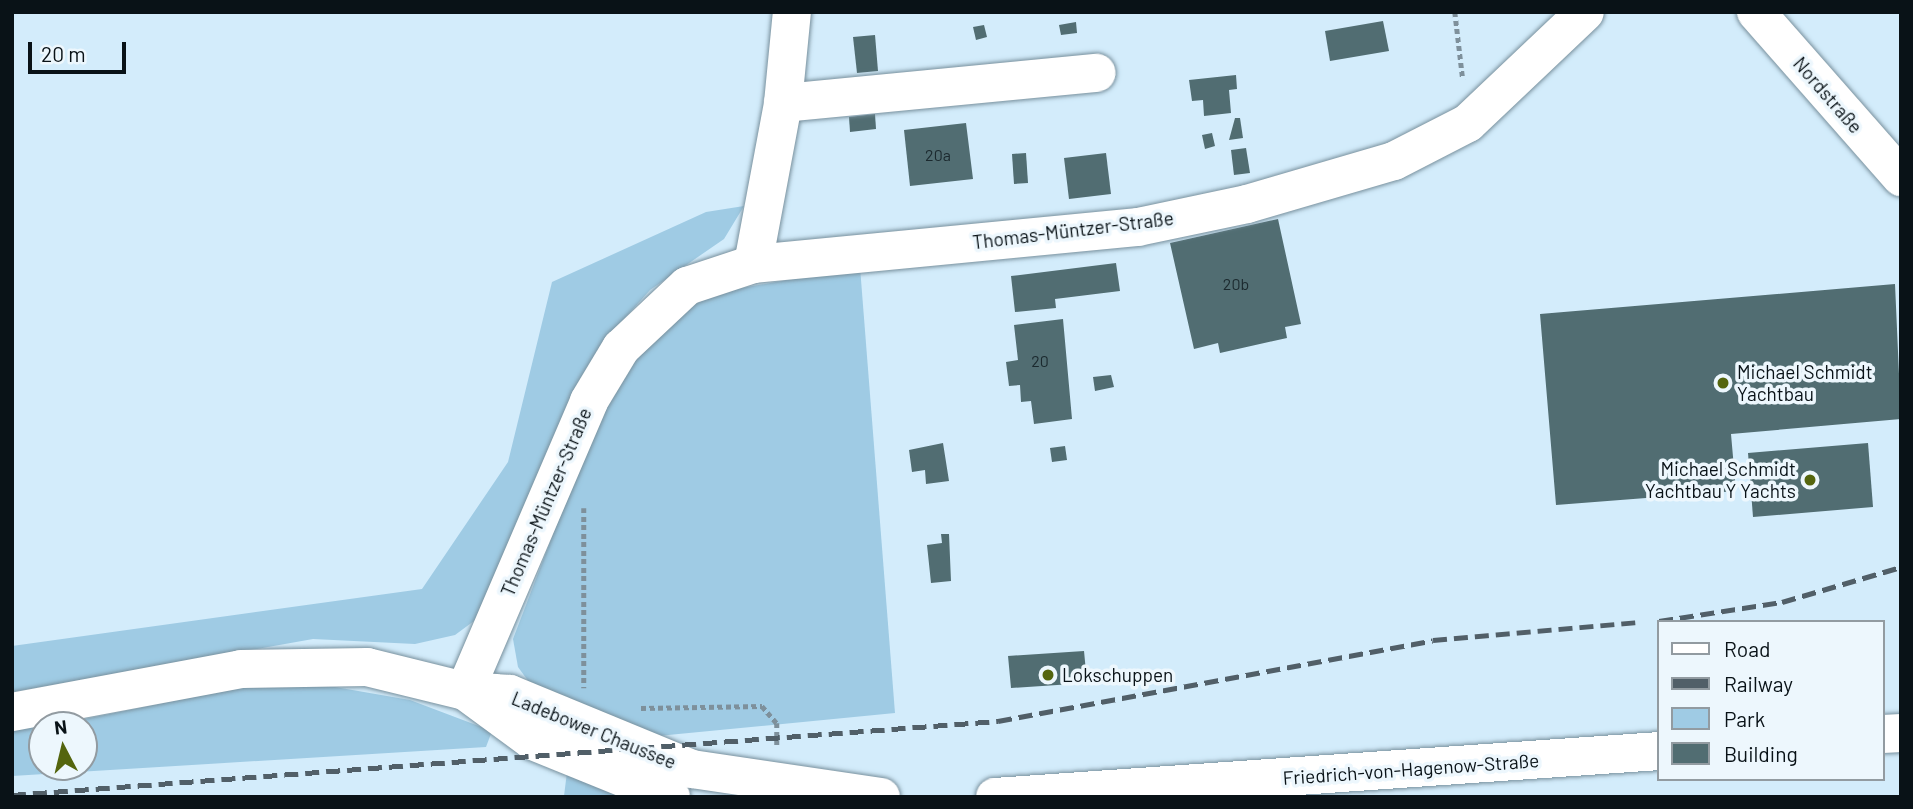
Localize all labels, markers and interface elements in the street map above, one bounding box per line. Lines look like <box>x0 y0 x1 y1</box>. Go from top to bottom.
scale bar <box>32 28 130 72</box>
text: 20 m <box>41 41 86 66</box>
street label: Nordstraße <box>1789 52 1867 138</box>
house number: 20a <box>925 145 951 165</box>
street label: Thomas-Müntzer-Straße <box>971 206 1175 254</box>
house number: 20b <box>1223 274 1249 294</box>
house number: 20 <box>1031 351 1049 371</box>
place label: Michael Schmidt Yachtbau <box>1737 361 1873 405</box>
marker: Michael Schmidt Yachtbau <box>1715 375 1731 391</box>
street label: Thomas-Müntzer-Straße <box>496 404 596 600</box>
place label: Michael Schmidt Yachtbau Y Yachts <box>1645 458 1796 502</box>
marker: Michael Schmidt Yachtbau Y Yachts <box>1802 472 1818 488</box>
legend <box>1658 620 1885 781</box>
text: Road <box>1724 636 1770 661</box>
place label: Lokschuppen <box>1062 664 1173 686</box>
marker: Lokschuppen <box>1040 667 1056 683</box>
text: Railway <box>1724 671 1793 696</box>
street label: Ladebower Chaussee <box>508 687 680 773</box>
text: Park <box>1724 706 1765 731</box>
north arrow <box>28 711 98 781</box>
text: N <box>53 714 68 739</box>
text: Building <box>1724 741 1798 766</box>
street label: Friedrich-von-Hagenow-Straße <box>1282 749 1540 789</box>

